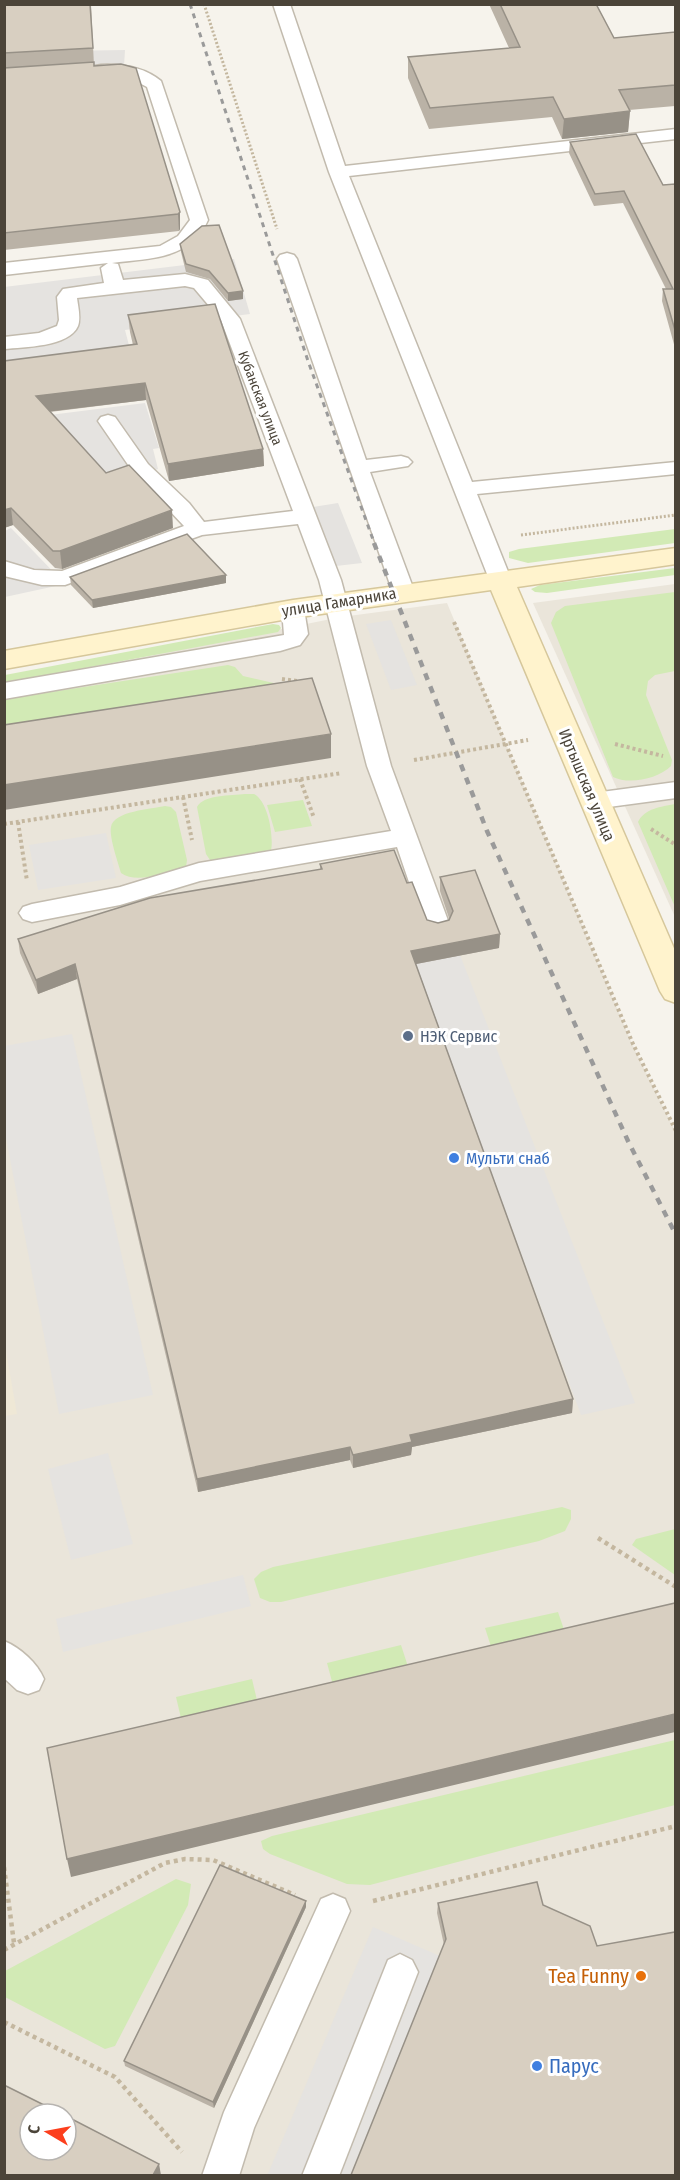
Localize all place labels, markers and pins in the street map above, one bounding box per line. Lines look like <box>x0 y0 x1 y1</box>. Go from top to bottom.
place label: НЭК Сервис <box>420 1027 498 1046</box>
marker: НЭК Сервис <box>401 1029 415 1043</box>
place label: Мульти снаб <box>466 1149 550 1168</box>
marker: Мульти снаб <box>447 1151 461 1165</box>
place label: Tea Funny <box>548 1964 629 1988</box>
marker: Tea Funny <box>634 1969 648 1983</box>
place label: Парус <box>549 2054 599 2078</box>
marker: Парус <box>530 2059 544 2073</box>

